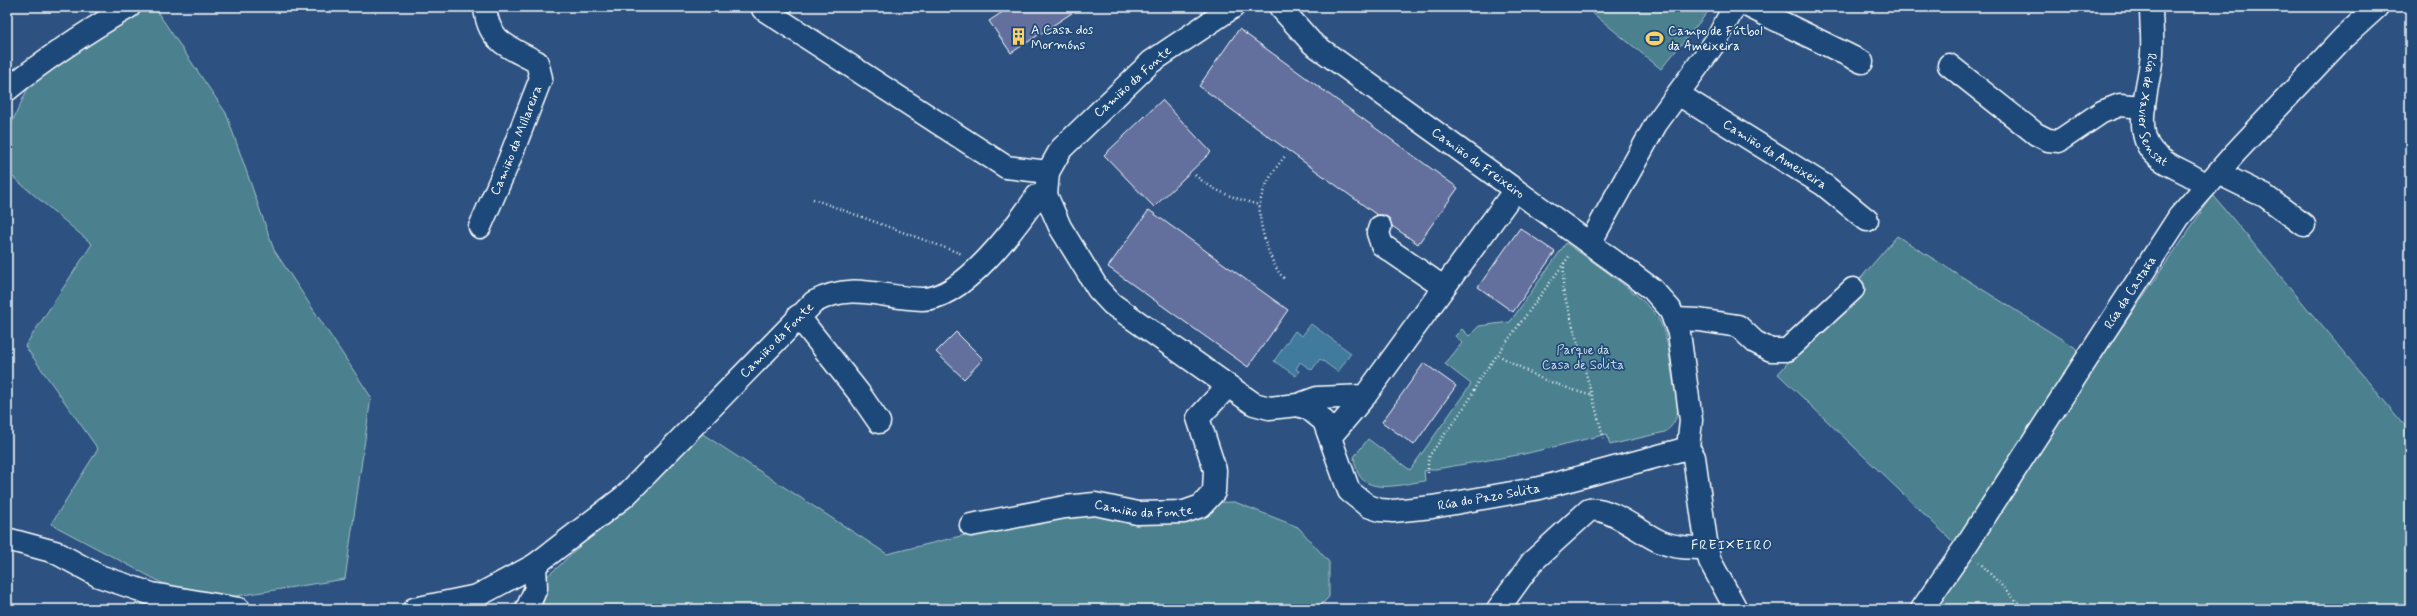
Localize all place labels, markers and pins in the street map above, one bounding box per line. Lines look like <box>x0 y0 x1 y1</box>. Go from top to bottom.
place label: A Casa dos Mormóns <box>1031 22 1093 54</box>
place label: Campo de Fútbol da Ameixeira <box>1668 23 1763 55</box>
building icon: A Casa dos Mormóns <box>1008 27 1028 47</box>
sports icon: Campo de Fútbol da Ameixeira <box>1645 28 1665 48</box>

